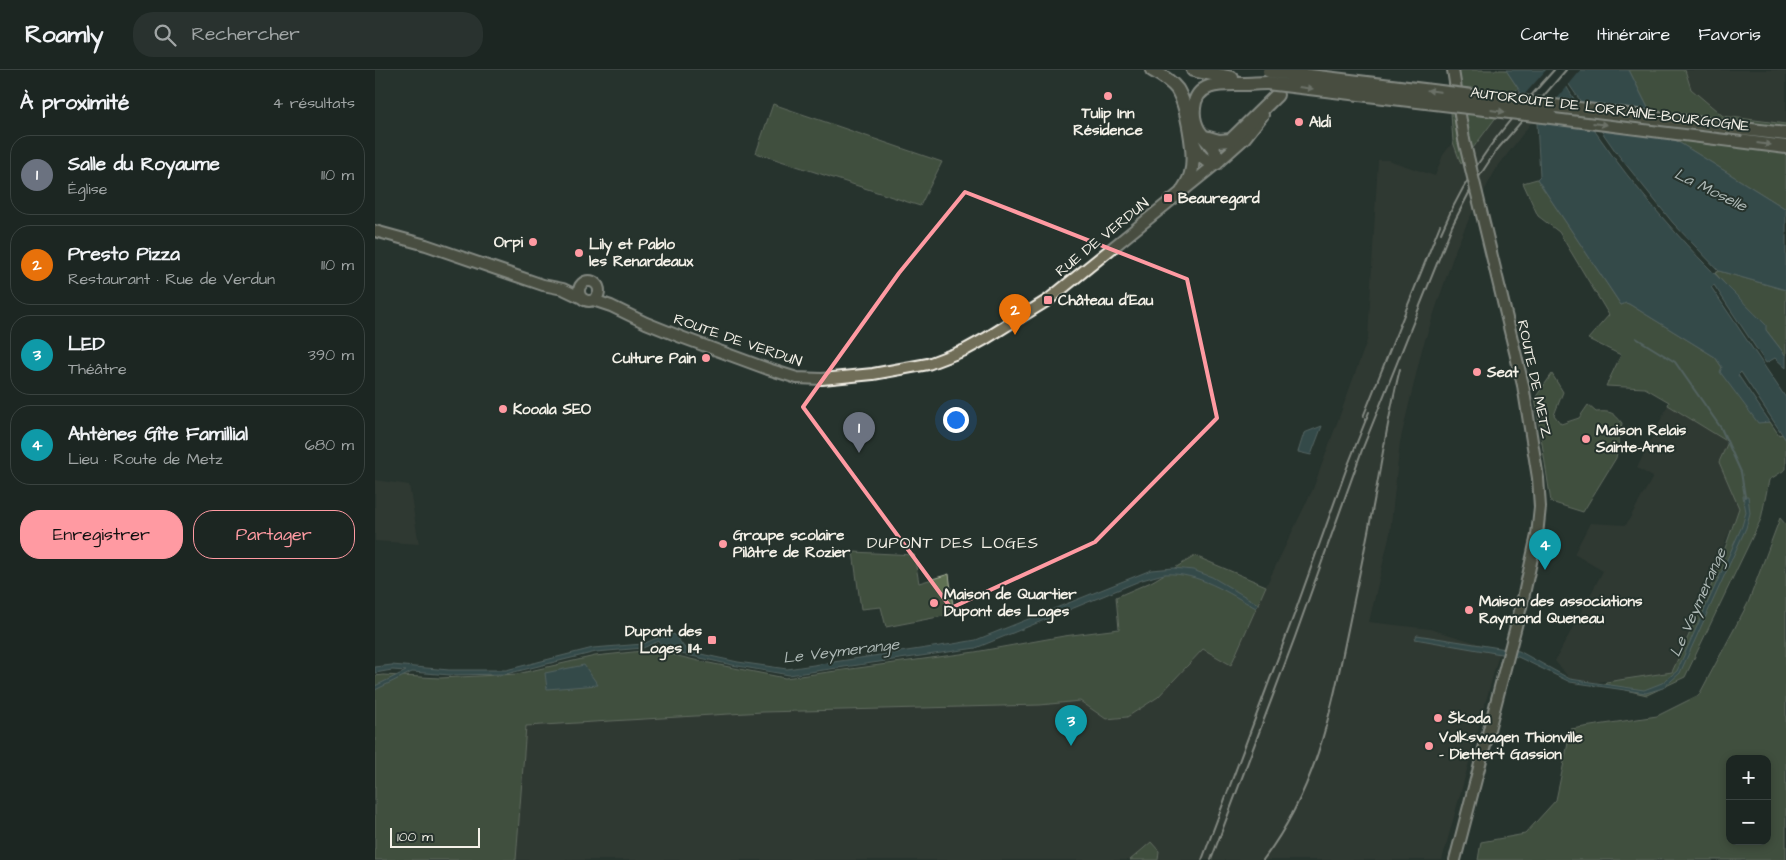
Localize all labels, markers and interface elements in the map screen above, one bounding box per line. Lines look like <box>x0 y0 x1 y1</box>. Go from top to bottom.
search box <box>133 12 483 57</box>
text: Roamly <box>25 18 103 52</box>
icon: search <box>151 21 179 49</box>
text: Rechercher <box>191 21 300 48</box>
text: Carte <box>1520 22 1569 47</box>
text: Itinéraire <box>1597 22 1670 47</box>
text: Favoris <box>1698 22 1761 47</box>
street label: AUTOROUTE DE LORRAINE-BOURGOGNE <box>1469 82 1751 137</box>
one-way arrow <box>1298 84 1314 92</box>
one-way arrow <box>1425 87 1441 95</box>
text: À proximité <box>20 88 129 117</box>
marker: Tulip Inn Résidence <box>1102 90 1114 102</box>
text: 4 résultats <box>272 92 355 114</box>
place label: Tulip Inn Résidence <box>1073 103 1143 141</box>
one-way arrow <box>1490 107 1506 115</box>
place label: Aldi <box>1309 112 1332 133</box>
marker: Aldi <box>1293 116 1305 128</box>
one-way arrow <box>1592 120 1608 128</box>
one-way arrow <box>1756 140 1772 148</box>
text: Salle du Royaume <box>68 151 220 178</box>
water label: La Moselle <box>1671 163 1752 218</box>
text: 1 <box>36 164 38 186</box>
text: 110 m <box>321 164 354 186</box>
text: Église <box>68 178 107 200</box>
place label: Beauregard <box>1178 188 1260 211</box>
marker: Beauregard <box>1162 192 1174 204</box>
street label: RUE DE VERDUN <box>1051 193 1154 282</box>
place label: Orpi <box>494 232 524 253</box>
place label: Lily et Pablo les Renardeaux <box>589 234 694 272</box>
marker: Orpi <box>527 236 539 248</box>
text: Presto Pizza <box>68 241 180 268</box>
marker: Lily et Pablo les Renardeaux <box>573 247 585 259</box>
text: 2 <box>32 254 42 276</box>
text: 110 m <box>321 254 354 276</box>
text: Restaurant · Rue de Verdun <box>68 268 275 290</box>
place label: Château d'Eau <box>1058 290 1154 311</box>
pin: 2 <box>999 294 1031 335</box>
marker: Château d'Eau <box>1042 294 1054 306</box>
street label: ROUTE DE VERDUN <box>671 309 805 372</box>
street label: ROUTE DE METZ <box>1512 318 1557 440</box>
text: LED <box>68 331 105 358</box>
text: 3 <box>33 344 41 366</box>
text: 390 m <box>308 344 354 366</box>
place label: Culture Pain <box>612 348 696 369</box>
marker: Culture Pain <box>700 352 712 364</box>
text: Théâtre <box>68 358 127 380</box>
place label: Seat <box>1486 362 1519 383</box>
marker: Seat <box>1471 366 1483 378</box>
place label: Kooala SEO <box>513 399 591 420</box>
marker: Kooala SEO <box>497 403 509 415</box>
your location <box>943 407 969 433</box>
pin: 1 <box>843 412 875 453</box>
place label: Maison Relais Sainte-Anne <box>1595 420 1687 458</box>
text: Ahtènes Gîte Famillial <box>68 421 248 448</box>
marker: Maison Relais Sainte-Anne <box>1580 433 1592 445</box>
text: 4 <box>32 434 42 456</box>
text: 680 m <box>305 434 354 456</box>
text: Lieu · Route de Metz <box>68 448 223 470</box>
button: Enregistrer <box>20 510 183 559</box>
button: Partager <box>193 510 355 559</box>
place label: Groupe scolaire Pilâtre de Rozier <box>733 525 851 563</box>
pin: 4 <box>1529 529 1561 570</box>
district label: DUPONT DES LOGES <box>867 532 1039 554</box>
marker: Groupe scolaire Pilâtre de Rozier <box>717 538 729 550</box>
water label: Le Veymerange <box>1664 543 1733 661</box>
place label: Maison de Quartier Dupont des Loges <box>944 584 1077 624</box>
place label: Maison des associations Raymond Queneau <box>1479 591 1643 630</box>
marker: Maison de Quartier Dupont des Loges <box>928 597 940 609</box>
marker: Maison des associations Raymond Queneau <box>1463 604 1475 616</box>
place label: Dupont des Loges 114 <box>625 621 703 661</box>
water label: Le Veymerange <box>782 633 902 670</box>
marker: Dupont des Loges 114 <box>706 634 718 646</box>
pin: 3 <box>1055 705 1087 746</box>
place label: Škoda <box>1447 708 1491 729</box>
marker: Škoda <box>1432 712 1444 724</box>
place label: Volkswagen Thionville - Diettert Gassion <box>1438 727 1583 765</box>
marker: Volkswagen Thionville - Diettert Gassion <box>1423 740 1435 752</box>
map controls <box>1726 755 1771 845</box>
button: + <box>1726 755 1771 800</box>
button: − <box>1726 800 1771 845</box>
scale bar <box>390 825 480 848</box>
text: 100 m <box>397 827 433 847</box>

